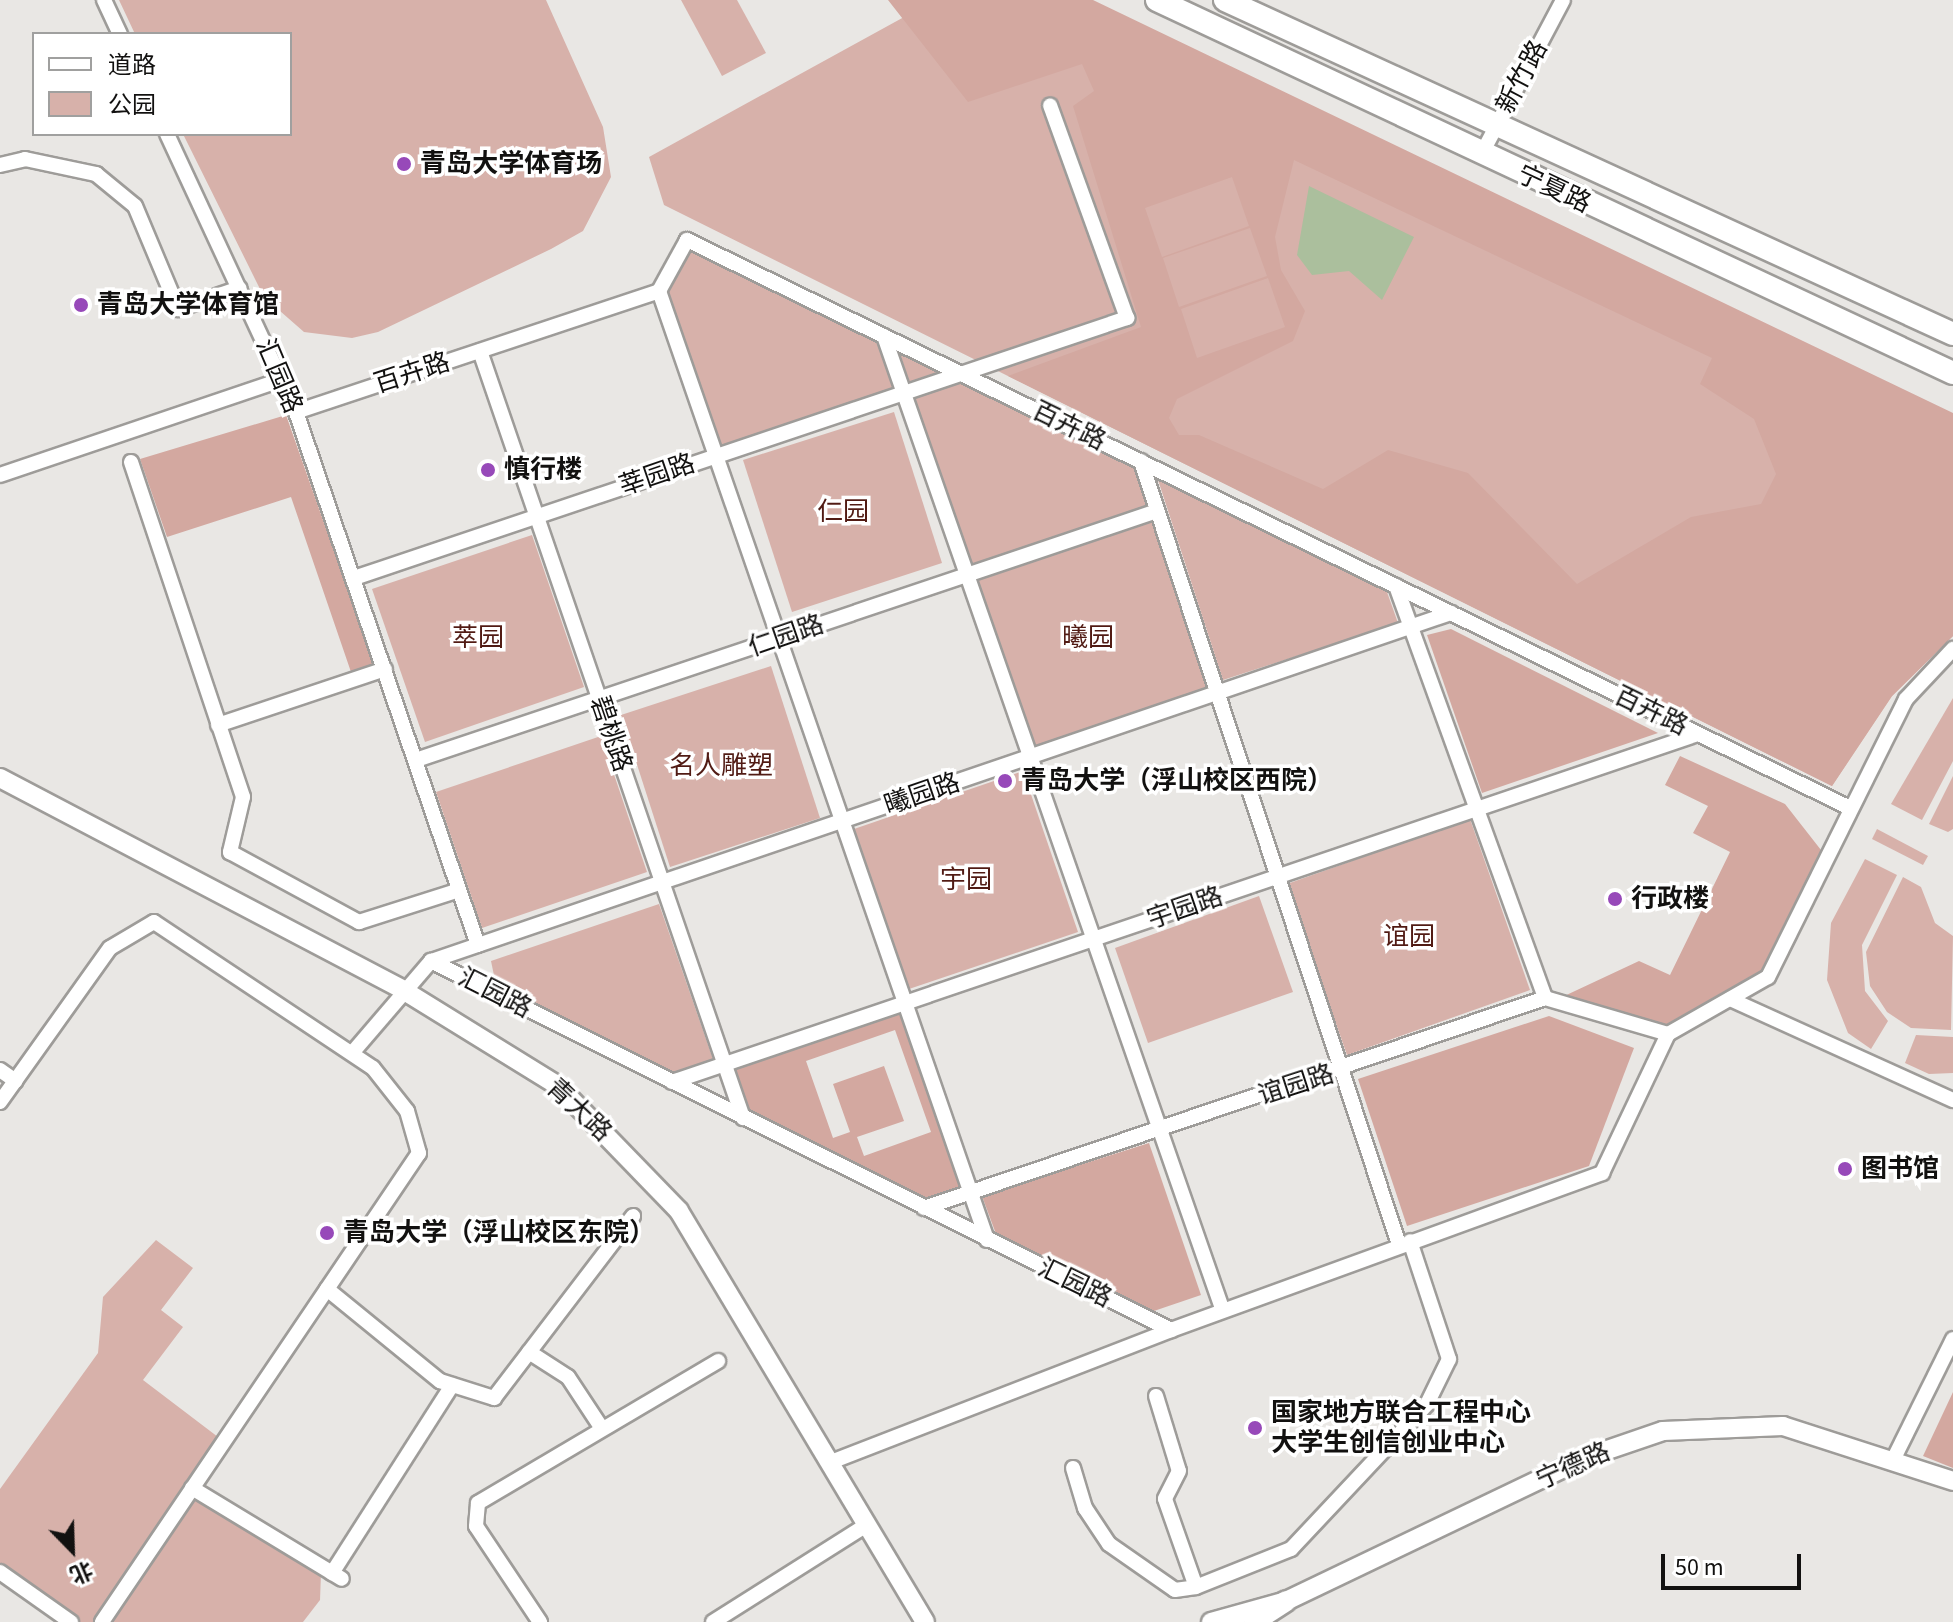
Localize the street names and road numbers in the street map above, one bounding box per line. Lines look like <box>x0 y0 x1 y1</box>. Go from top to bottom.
street label: 新竹路 <box>1490 35 1554 119</box>
street label: 宁夏路 <box>1512 158 1596 220</box>
street label: 汇园路 <box>249 334 309 418</box>
street label: 百卉路 <box>370 346 454 400</box>
street label: 百卉路 <box>1027 395 1111 457</box>
street label: 莘园路 <box>615 448 699 502</box>
street label: 仁园路 <box>744 609 828 663</box>
street label: 百卉路 <box>1609 680 1693 742</box>
street label: 碧桃路 <box>584 692 638 776</box>
street label: 曦园路 <box>880 767 964 821</box>
street label: 宇园路 <box>1143 881 1227 935</box>
street label: 汇园路 <box>453 961 537 1025</box>
street label: 谊园路 <box>1254 1058 1338 1112</box>
street label: 青大路 <box>540 1072 618 1148</box>
street label: 汇园路 <box>1033 1252 1117 1314</box>
street label: 宁德路 <box>1531 1436 1615 1496</box>

